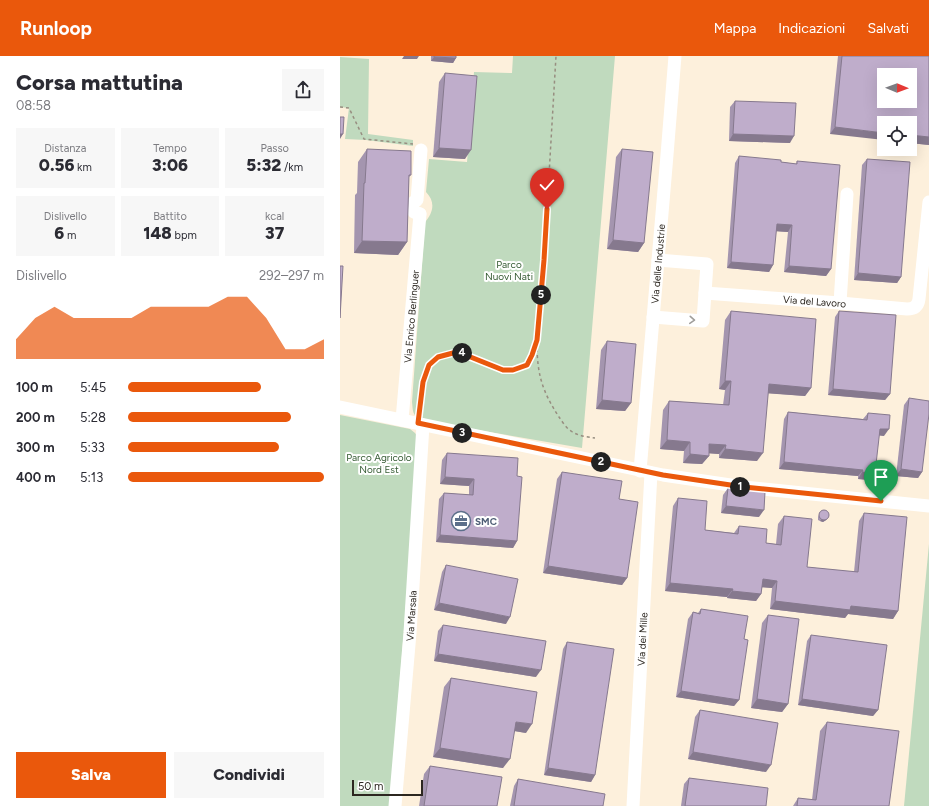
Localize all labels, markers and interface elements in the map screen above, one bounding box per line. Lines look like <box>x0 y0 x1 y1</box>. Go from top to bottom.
text: Runloop <box>20 17 92 40</box>
text: Mappa <box>714 20 756 37</box>
text: Indicazioni <box>778 20 845 37</box>
text: Salvati <box>867 20 909 37</box>
north arrow <box>877 68 917 108</box>
map controls <box>877 68 917 156</box>
text: Corsa mattutina <box>16 69 183 96</box>
button: share <box>282 69 324 111</box>
text: 08:58 <box>16 98 51 113</box>
button: locate <box>877 116 917 156</box>
text: Distanza <box>44 142 86 155</box>
text: Tempo <box>153 142 187 155</box>
text: Passo <box>260 142 289 155</box>
text: 0.56 <box>39 155 74 175</box>
text: 3:06 <box>152 155 188 175</box>
text: 5:32 <box>246 155 281 175</box>
text: km <box>74 161 92 174</box>
text: /km <box>281 161 303 174</box>
pin <box>530 168 564 209</box>
icon: check <box>536 174 558 196</box>
text: Dislivello <box>44 210 87 223</box>
text: Battito <box>153 210 187 223</box>
text: kcal <box>265 210 284 223</box>
text: 6 <box>54 223 64 243</box>
text: 148 <box>143 223 172 243</box>
text: 37 <box>265 223 284 243</box>
street label: Via delle Industrie <box>648 223 668 304</box>
text: m <box>64 229 76 242</box>
text: bpm <box>172 229 197 242</box>
park label: Parco Nuovi Nati <box>485 258 533 283</box>
text: Dislivello <box>16 268 67 283</box>
text: 292–297 m <box>259 268 324 283</box>
street label: Via Enrico Berlinguer <box>401 269 422 363</box>
pin: 5 <box>531 285 551 305</box>
text: 5 <box>538 288 544 301</box>
street label: Via del Lavoro <box>783 293 847 311</box>
one-way arrow <box>689 316 695 325</box>
pin: 4 <box>452 343 472 363</box>
text: 4 <box>459 346 465 359</box>
text: 100 m <box>16 380 53 395</box>
text: 5:45 <box>80 380 106 395</box>
text: 200 m <box>16 410 55 425</box>
text: 5:28 <box>80 410 106 425</box>
pin: 3 <box>452 423 472 443</box>
text: 3 <box>459 426 465 439</box>
text: 300 m <box>16 440 55 455</box>
text: 5:33 <box>80 440 105 455</box>
park label: Parco Agricolo Nord Est <box>346 451 412 476</box>
pin: 2 <box>591 452 611 472</box>
text: 2 <box>598 455 604 468</box>
pin <box>864 460 898 501</box>
icon: arrive <box>870 466 892 488</box>
text: 400 m <box>16 470 56 485</box>
text: 5:13 <box>80 470 103 485</box>
pin: 1 <box>730 477 750 497</box>
text: 1 <box>738 480 742 493</box>
office icon: SMC <box>450 510 472 532</box>
place label: SMC <box>475 515 497 528</box>
street label: Via Marsala <box>403 590 420 642</box>
street label: Via dei Mille <box>635 612 650 666</box>
button: Salva <box>16 752 166 798</box>
button: Condividi <box>174 752 324 798</box>
scale bar <box>352 778 423 797</box>
text: 50 m <box>358 780 383 793</box>

